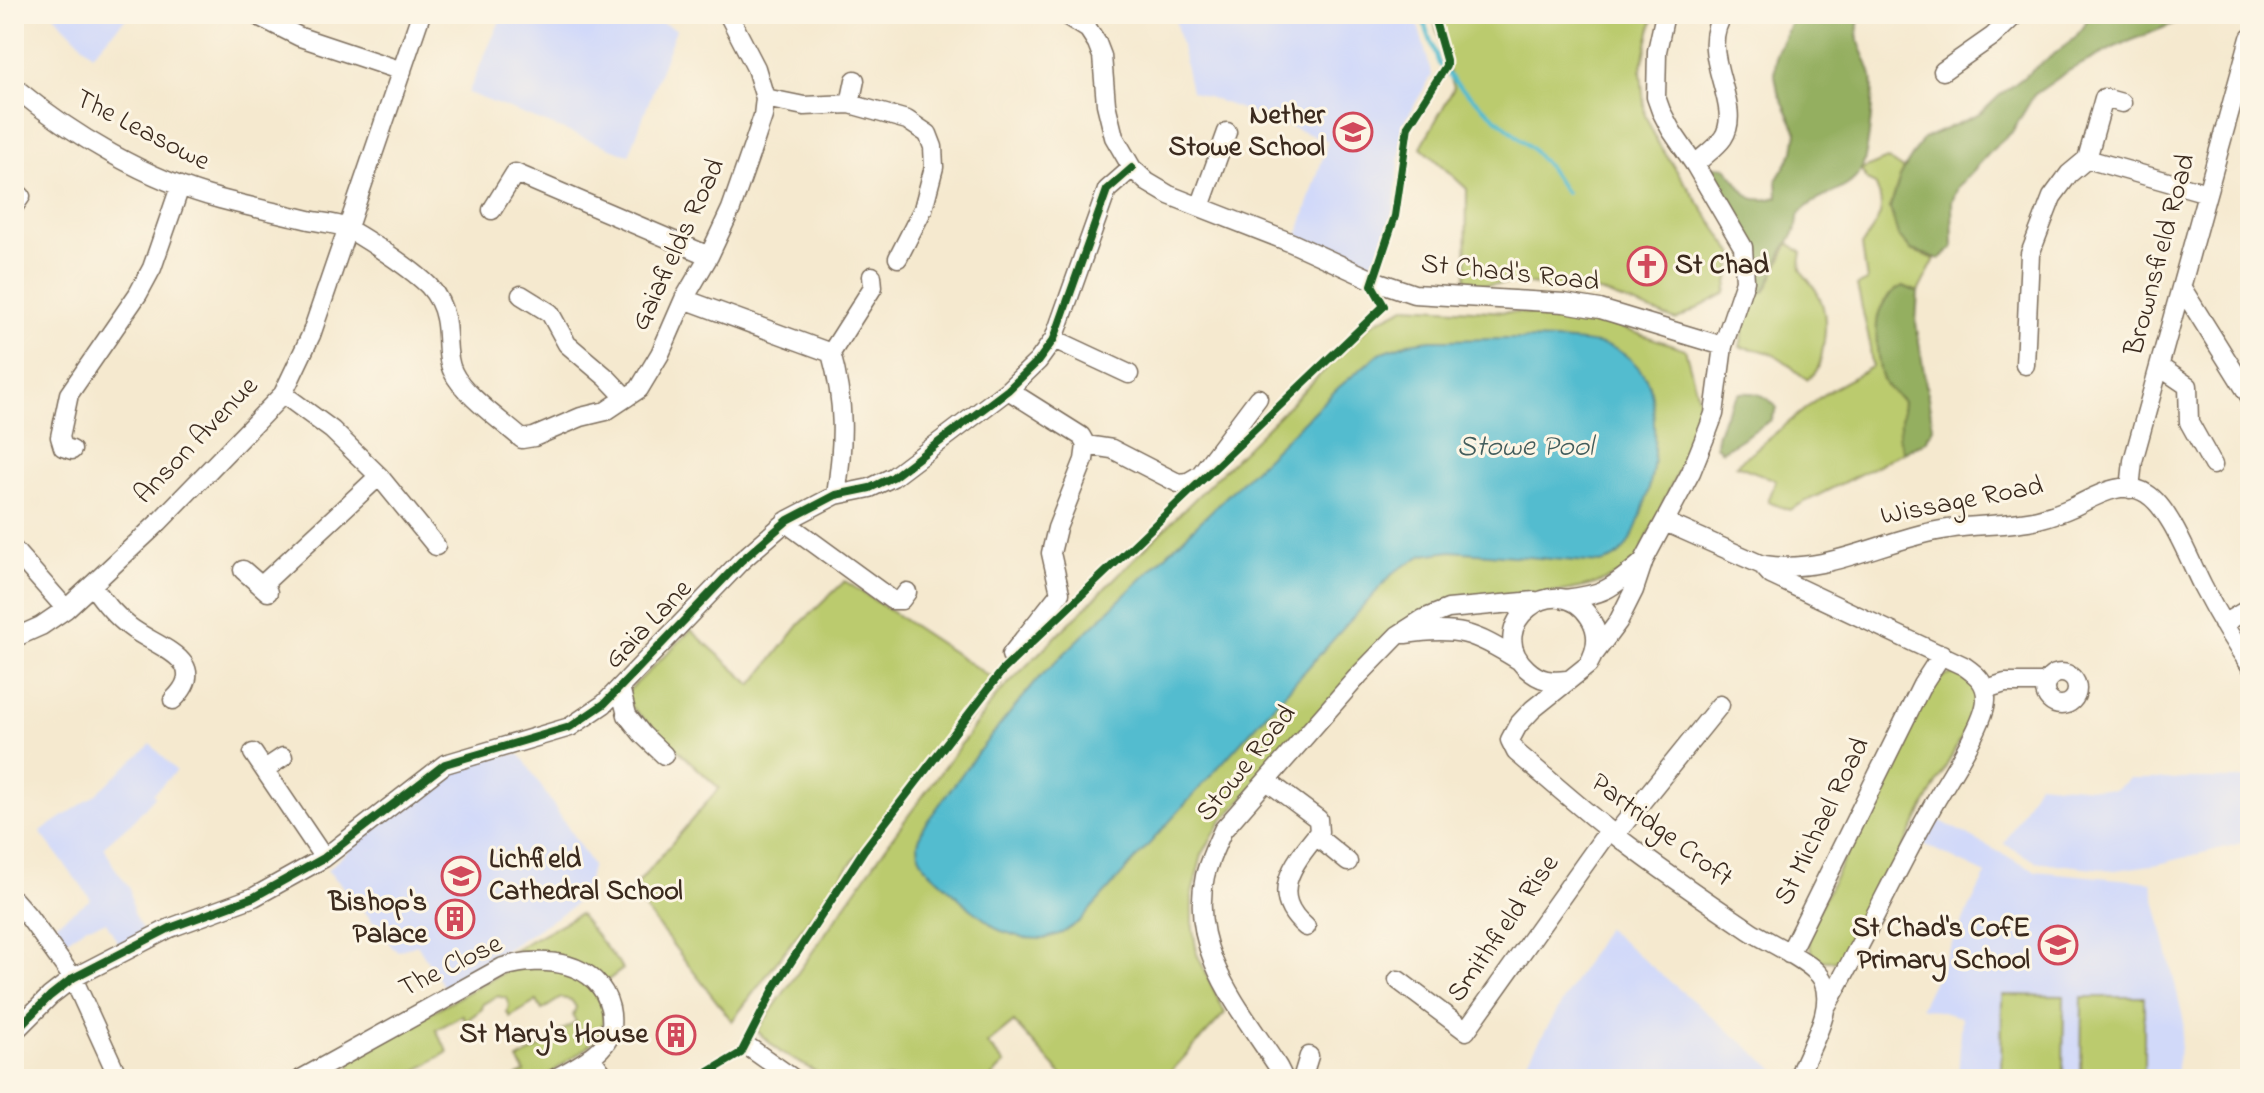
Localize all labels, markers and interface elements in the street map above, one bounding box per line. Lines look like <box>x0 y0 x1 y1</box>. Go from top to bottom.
street label: The Leasowe <box>67 79 217 183</box>
place label: Nether Stowe School <box>1168 96 1326 169</box>
school or university icon: Nether Stowe School <box>1332 111 1374 153</box>
street label: Brownsfield Road <box>2114 149 2208 361</box>
street label: Gaiafields Road <box>621 152 737 338</box>
street label: St Chad's Road <box>1419 244 1601 304</box>
church icon: St Chad <box>1626 245 1668 287</box>
place label: St Chad <box>1675 246 1769 287</box>
street label: Anson Avenue <box>125 367 269 514</box>
water label: Stowe Pool <box>1457 426 1597 470</box>
street label: Wissage Road <box>1877 466 2047 538</box>
street label: Gaia Lane <box>595 570 703 679</box>
street label: Stowe Road <box>1187 696 1307 832</box>
street label: St Michael Road <box>1765 731 1882 913</box>
street label: Partridge Croft <box>1581 764 1741 898</box>
place label: Lichfield Cathedral School <box>489 840 683 913</box>
street label: Smithfield Rise <box>1438 846 1571 1012</box>
school or university icon: Lichfield Cathedral School <box>440 855 482 897</box>
place label: Bishop's Palace <box>327 883 428 956</box>
building icon: Bishop's Palace <box>434 898 476 940</box>
place label: St Chad's CofE Primary School <box>1852 909 2030 982</box>
street label: The Close <box>392 924 510 1010</box>
school or university icon: St Chad's CofE Primary School <box>2037 924 2079 966</box>
building icon: St Mary's House <box>655 1014 697 1056</box>
place label: St Mary's House <box>460 1015 649 1056</box>

